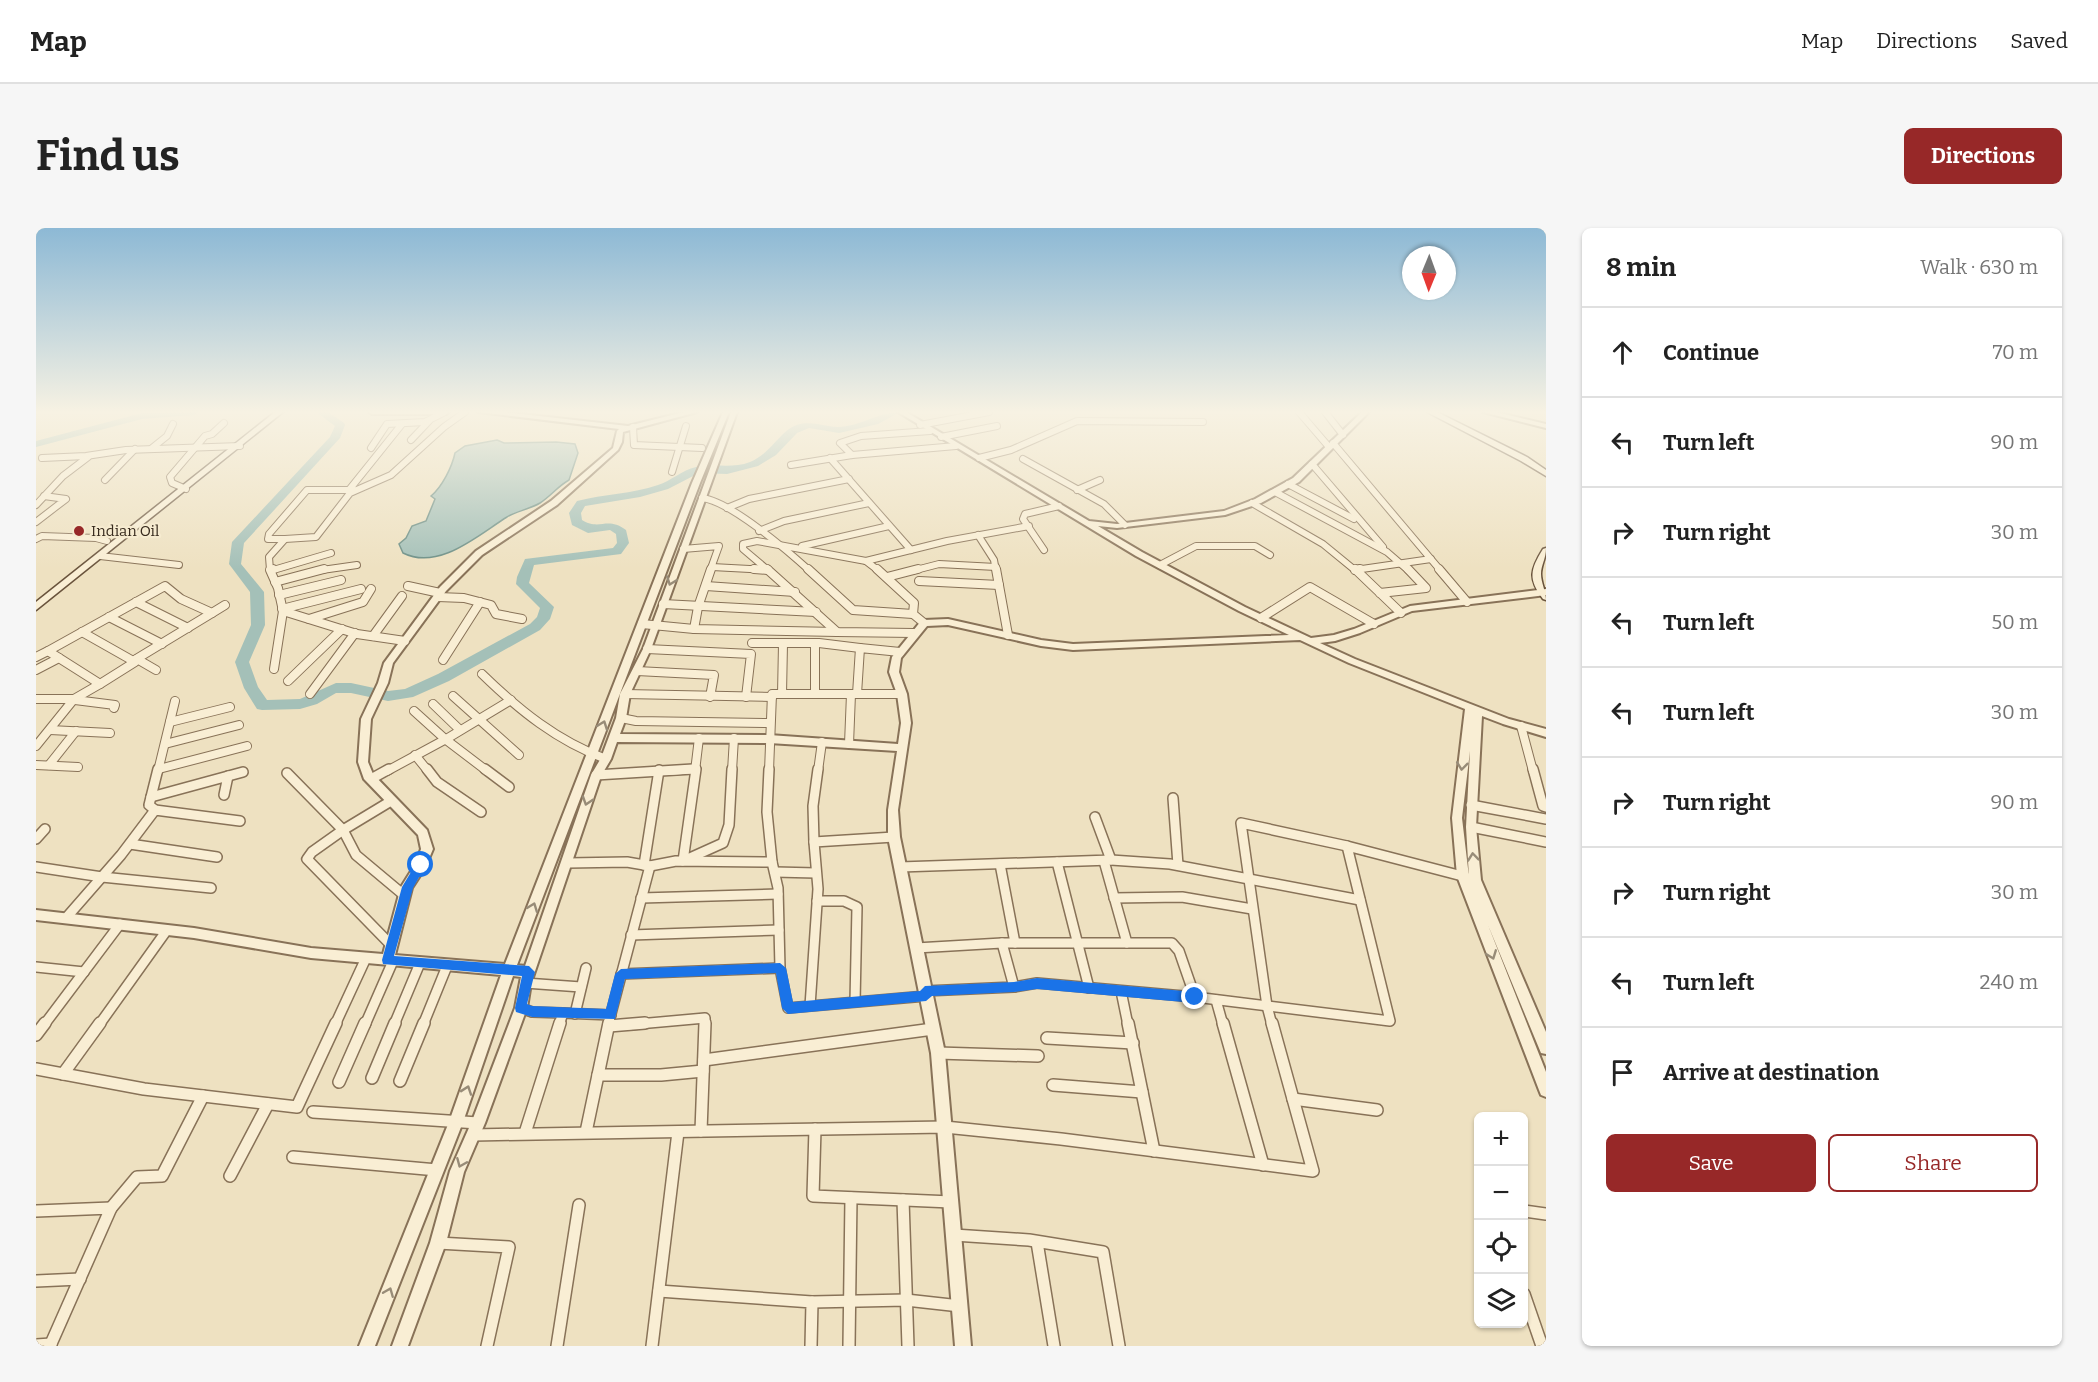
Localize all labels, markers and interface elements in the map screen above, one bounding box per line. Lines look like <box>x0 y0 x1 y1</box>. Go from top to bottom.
text: Map <box>30 25 87 58</box>
text: Map <box>1801 28 1843 54</box>
text: Directions <box>1876 28 1977 54</box>
text: Saved <box>2010 28 2068 54</box>
button: Directions <box>1904 128 2062 184</box>
text: Find us <box>36 131 180 181</box>
north arrow <box>1402 246 1456 300</box>
text: 8 min <box>1606 252 1676 283</box>
text: Walk · 630 m <box>1920 255 2038 279</box>
icon: ahead <box>1606 336 1639 369</box>
text: Continue <box>1663 339 1759 366</box>
text: 70 m <box>1992 340 2038 364</box>
icon: left <box>1606 426 1639 459</box>
text: Turn left <box>1663 429 1755 456</box>
text: 90 m <box>1990 430 2038 454</box>
icon: right <box>1606 516 1639 549</box>
text: Turn right <box>1663 519 1771 546</box>
text: 30 m <box>1991 520 2038 544</box>
place label: Indian Oil <box>91 522 159 540</box>
marker: Indian Oil <box>72 524 86 538</box>
one-way arrow <box>666 575 679 586</box>
icon: left <box>1606 606 1639 639</box>
text: Turn left <box>1663 609 1755 636</box>
text: 50 m <box>1991 610 2038 634</box>
icon: left <box>1606 696 1639 729</box>
text: Turn left <box>1663 699 1755 726</box>
text: 30 m <box>1991 700 2038 724</box>
one-way arrow <box>596 720 609 731</box>
one-way arrow <box>1456 761 1469 770</box>
icon: right <box>1606 786 1639 819</box>
text: Turn right <box>1663 789 1771 816</box>
text: 90 m <box>1990 790 2038 814</box>
one-way arrow <box>582 795 595 806</box>
route start <box>407 851 433 877</box>
one-way arrow <box>1467 853 1480 862</box>
icon: right <box>1606 876 1639 909</box>
text: Turn right <box>1663 879 1771 906</box>
text: 30 m <box>1991 880 2038 904</box>
one-way arrow <box>526 902 538 913</box>
one-way arrow <box>1485 948 1497 959</box>
icon: left <box>1606 966 1639 999</box>
text: Turn left <box>1663 969 1755 996</box>
text: 240 m <box>1980 970 2038 994</box>
route end <box>1181 983 1207 1009</box>
icon: arrive <box>1606 1056 1639 1089</box>
text: Arrive at destination <box>1663 1059 1879 1086</box>
one-way arrow <box>460 1085 473 1096</box>
map controls <box>1474 1112 1528 1328</box>
button: + <box>1474 1112 1528 1166</box>
button: Save <box>1606 1134 1816 1192</box>
button: Share <box>1828 1134 2038 1192</box>
one-way arrow <box>456 1157 468 1168</box>
button: − <box>1474 1166 1528 1220</box>
button: locate <box>1474 1220 1528 1274</box>
button: layers <box>1474 1274 1528 1328</box>
one-way arrow <box>382 1287 394 1298</box>

